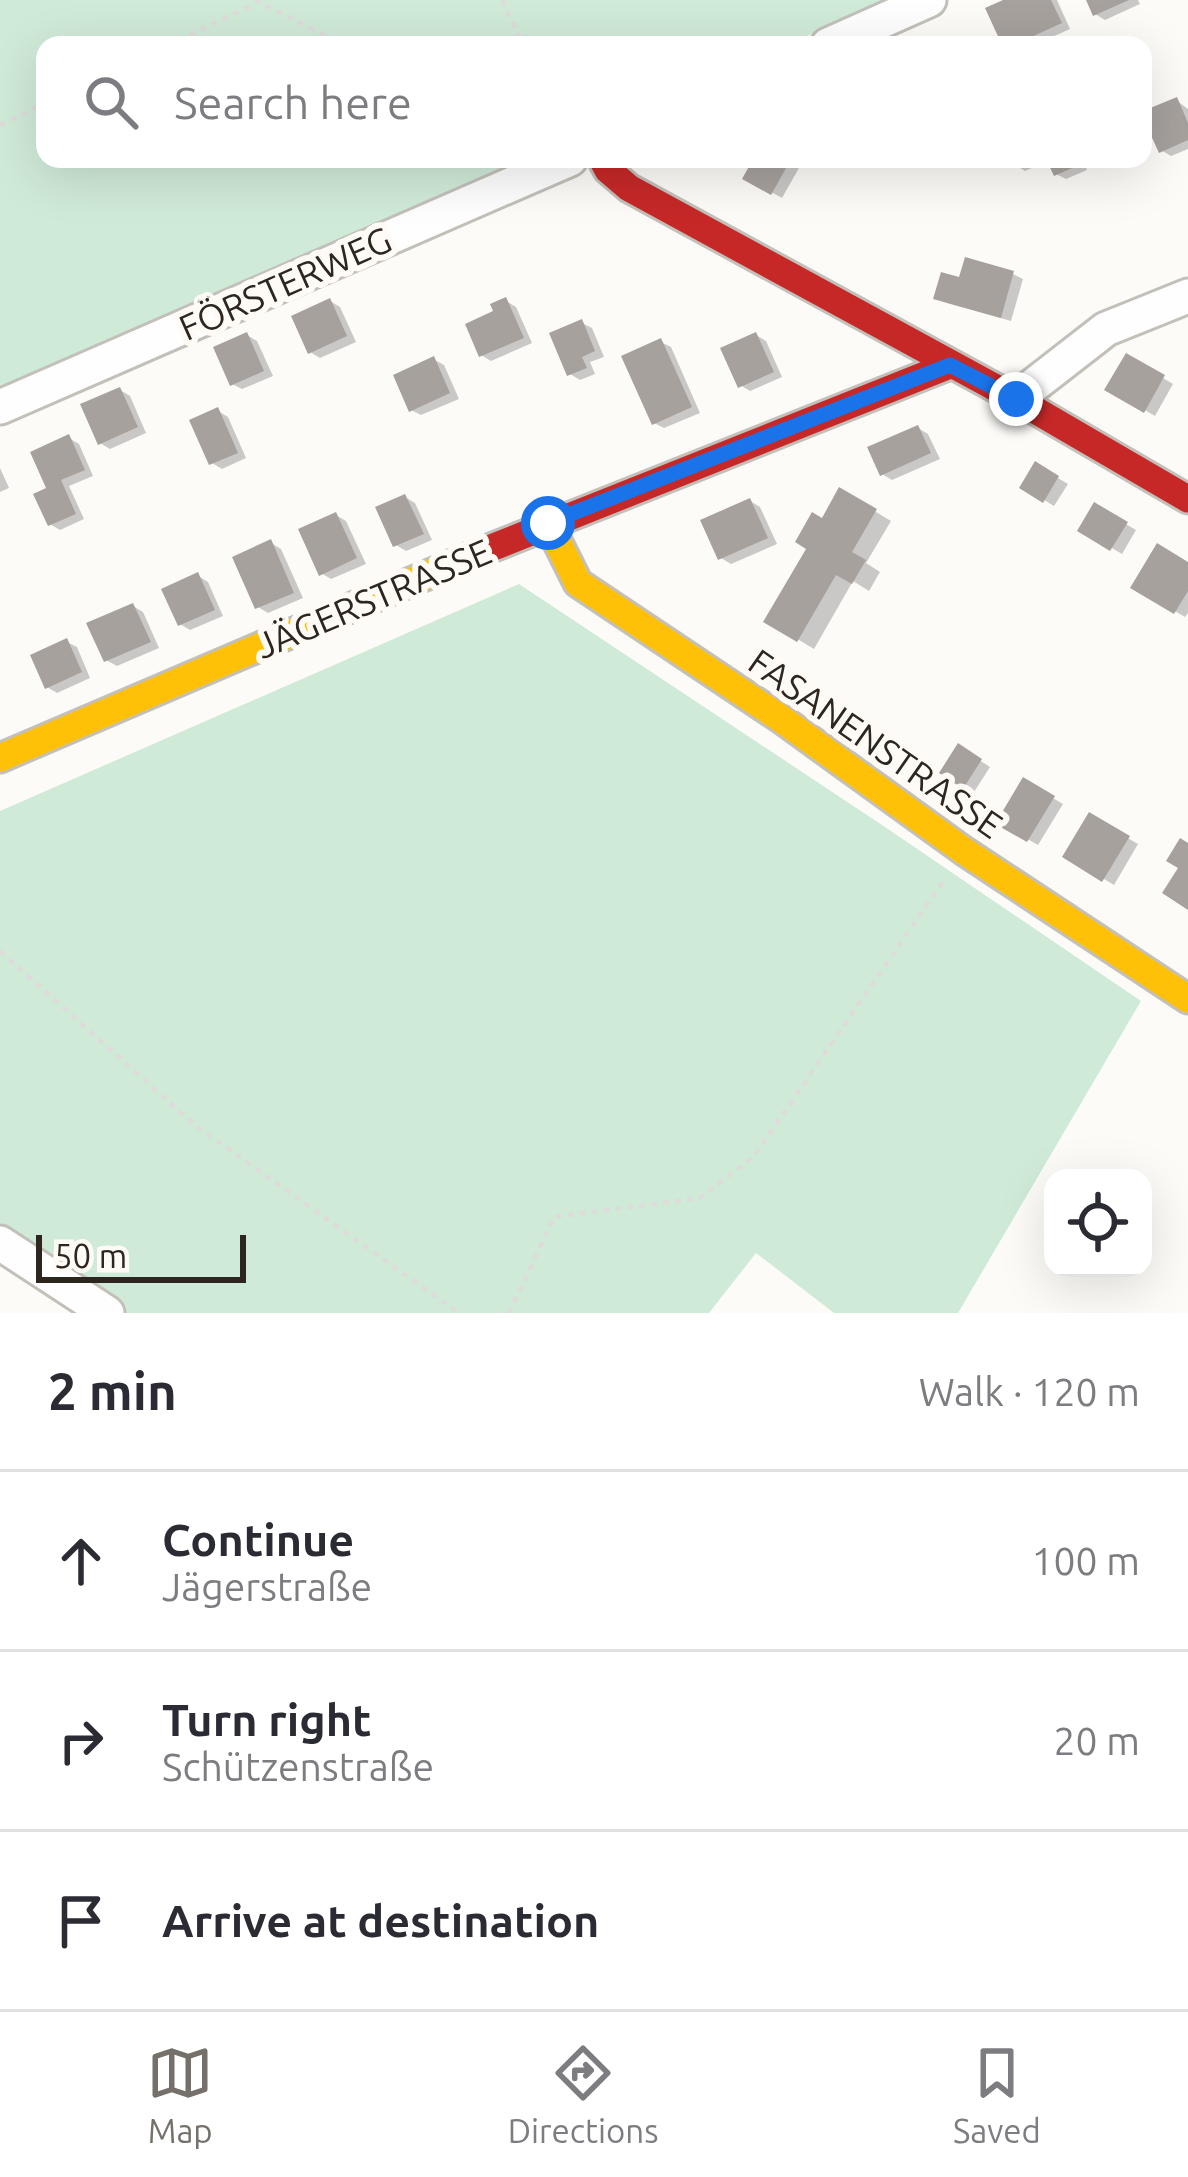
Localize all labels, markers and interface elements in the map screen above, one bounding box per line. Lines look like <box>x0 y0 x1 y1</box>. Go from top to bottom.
search box <box>36 36 1152 168</box>
icon: search <box>78 69 144 135</box>
text: Search here <box>174 77 412 128</box>
street label: FÖRSTERWEG <box>173 218 397 348</box>
route end <box>989 372 1043 426</box>
route start <box>521 496 575 550</box>
street label: JÄGERSTRASSE <box>249 530 497 666</box>
street label: FASANENSTRASSE <box>742 640 1010 846</box>
map controls <box>1044 1169 1152 1277</box>
button: locate <box>1044 1169 1152 1277</box>
scale bar <box>36 1229 246 1282</box>
text: 50 m <box>54 1237 127 1274</box>
text: 2 min <box>48 1362 177 1420</box>
text: Walk · 120 m <box>919 1370 1140 1413</box>
text: Continue <box>162 1514 354 1565</box>
icon: ahead <box>48 1528 114 1594</box>
text: 100 m <box>1031 1539 1140 1582</box>
text: Jägerstraße <box>162 1565 372 1608</box>
text: Turn right <box>162 1694 371 1745</box>
icon: right <box>48 1708 114 1774</box>
text: 20 m <box>1053 1719 1140 1762</box>
text: Schützenstraße <box>162 1745 434 1788</box>
icon: arrive <box>48 1888 114 1954</box>
text: Arrive at destination <box>162 1895 599 1946</box>
tab: Map <box>147 2040 213 2149</box>
tab: Directions <box>508 2040 658 2149</box>
tab: Saved <box>953 2040 1041 2149</box>

